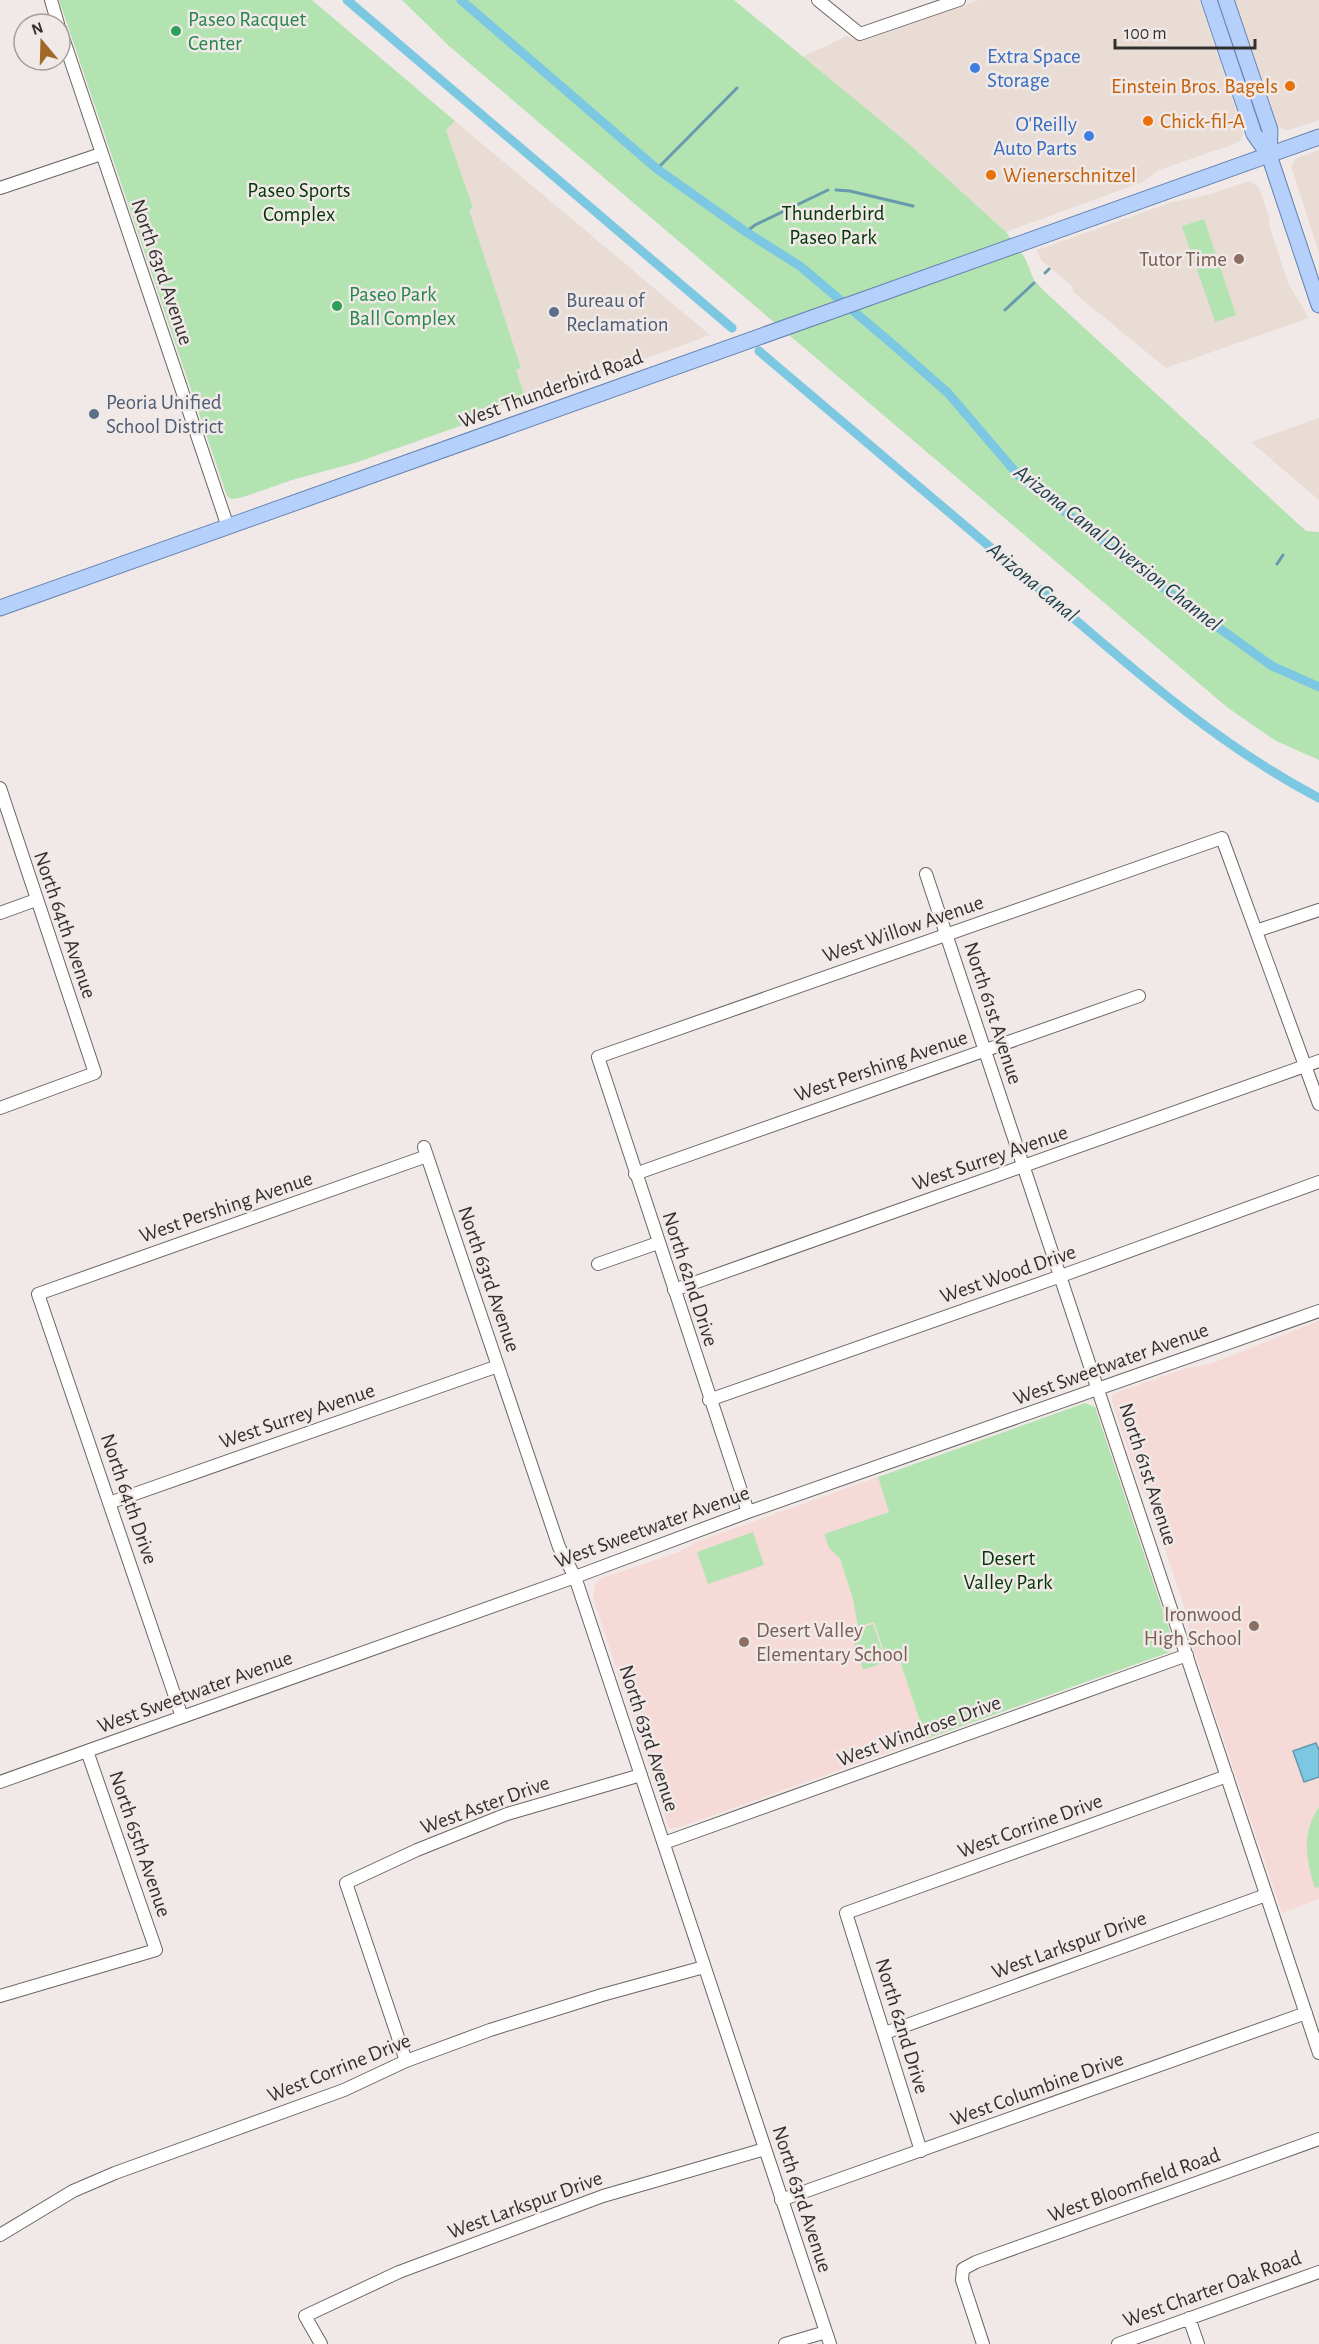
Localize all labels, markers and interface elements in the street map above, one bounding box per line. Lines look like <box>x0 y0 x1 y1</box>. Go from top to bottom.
place label: Paseo Racquet Center <box>188 9 306 54</box>
north arrow <box>12 12 72 72</box>
scale bar <box>1115 12 1254 50</box>
text: N <box>30 19 45 38</box>
marker: Paseo Racquet Center <box>169 24 183 38</box>
text: 100 m <box>1124 25 1167 43</box>
place label: Extra Space Storage <box>987 46 1081 91</box>
marker: Extra Space Storage <box>968 61 982 75</box>
place label: Einstein Bros. Bagels <box>1111 76 1278 97</box>
marker: Einstein Bros. Bagels <box>1283 79 1297 93</box>
place label: Chick-fil-A <box>1160 111 1245 132</box>
place label: O'Reilly Auto Parts <box>993 114 1077 159</box>
marker: Chick-fil-A <box>1141 114 1155 128</box>
marker: O'Reilly Auto Parts <box>1082 129 1096 143</box>
place label: Wienerschnitzel <box>1003 165 1136 186</box>
marker: Wienerschnitzel <box>984 168 998 182</box>
park label: Paseo Sports Complex <box>247 180 351 225</box>
street label: North 63rd Avenue <box>127 196 197 348</box>
park label: Thunderbird Paseo Park <box>781 203 885 248</box>
place label: Tutor Time <box>1139 249 1227 270</box>
marker: Tutor Time <box>1232 252 1246 266</box>
place label: Paseo Park Ball Complex <box>349 284 456 329</box>
place label: Bureau of Reclamation <box>566 290 669 335</box>
marker: Paseo Park Ball Complex <box>330 299 344 313</box>
marker: Bureau of Reclamation <box>547 305 561 319</box>
street label: West Thunderbird Road <box>456 346 646 432</box>
place label: Peoria Unified School District <box>106 392 224 437</box>
marker: Peoria Unified School District <box>87 407 101 421</box>
water label: Arizona Canal Diversion Channel <box>1009 459 1227 637</box>
water label: Arizona Canal <box>982 536 1084 628</box>
street label: North 64th Avenue <box>30 849 100 1001</box>
street label: West Willow Avenue <box>820 892 986 966</box>
street label: North 61st Avenue <box>960 939 1026 1087</box>
street label: West Pershing Avenue <box>792 1027 970 1105</box>
street label: West Surrey Avenue <box>910 1122 1070 1194</box>
street label: West Pershing Avenue <box>137 1168 315 1246</box>
street label: North 63rd Avenue <box>454 1203 524 1355</box>
street label: North 62nd Drive <box>658 1209 722 1349</box>
street label: West Wood Drive <box>937 1241 1079 1307</box>
street label: West Sweetwater Avenue <box>1011 1319 1211 1409</box>
street label: West Surrey Avenue <box>217 1380 377 1452</box>
street label: North 61st Avenue <box>1115 1400 1181 1548</box>
street label: North 64th Drive <box>97 1431 161 1567</box>
street label: West Sweetwater Avenue <box>552 1482 752 1572</box>
park label: Desert Valley Park <box>963 1548 1053 1593</box>
place label: Ironwood High School <box>1144 1604 1242 1649</box>
marker: Ironwood High School <box>1247 1619 1261 1633</box>
place label: Desert Valley Elementary School <box>756 1620 908 1665</box>
marker: Desert Valley Elementary School <box>737 1635 751 1649</box>
street label: West Sweetwater Avenue <box>95 1647 295 1737</box>
street label: North 63rd Avenue <box>615 1662 683 1814</box>
street label: West Windrose Drive <box>834 1692 1004 1770</box>
street label: North 65th Avenue <box>105 1768 175 1920</box>
street label: West Aster Drive <box>418 1772 552 1838</box>
street label: West Corrine Drive <box>955 1790 1105 1862</box>
street label: West Larkspur Drive <box>989 1907 1149 1983</box>
street label: North 62nd Drive <box>871 1956 933 2096</box>
street label: West Corrine Drive <box>264 2030 414 2106</box>
street label: West Columbine Drive <box>948 2048 1126 2130</box>
street label: North 63rd Avenue <box>768 2123 836 2275</box>
street label: West Bloomfield Road <box>1045 2144 1223 2226</box>
street label: West Larkspur Drive <box>445 2167 605 2243</box>
street label: West Charter Oak Road <box>1120 2247 1304 2331</box>

